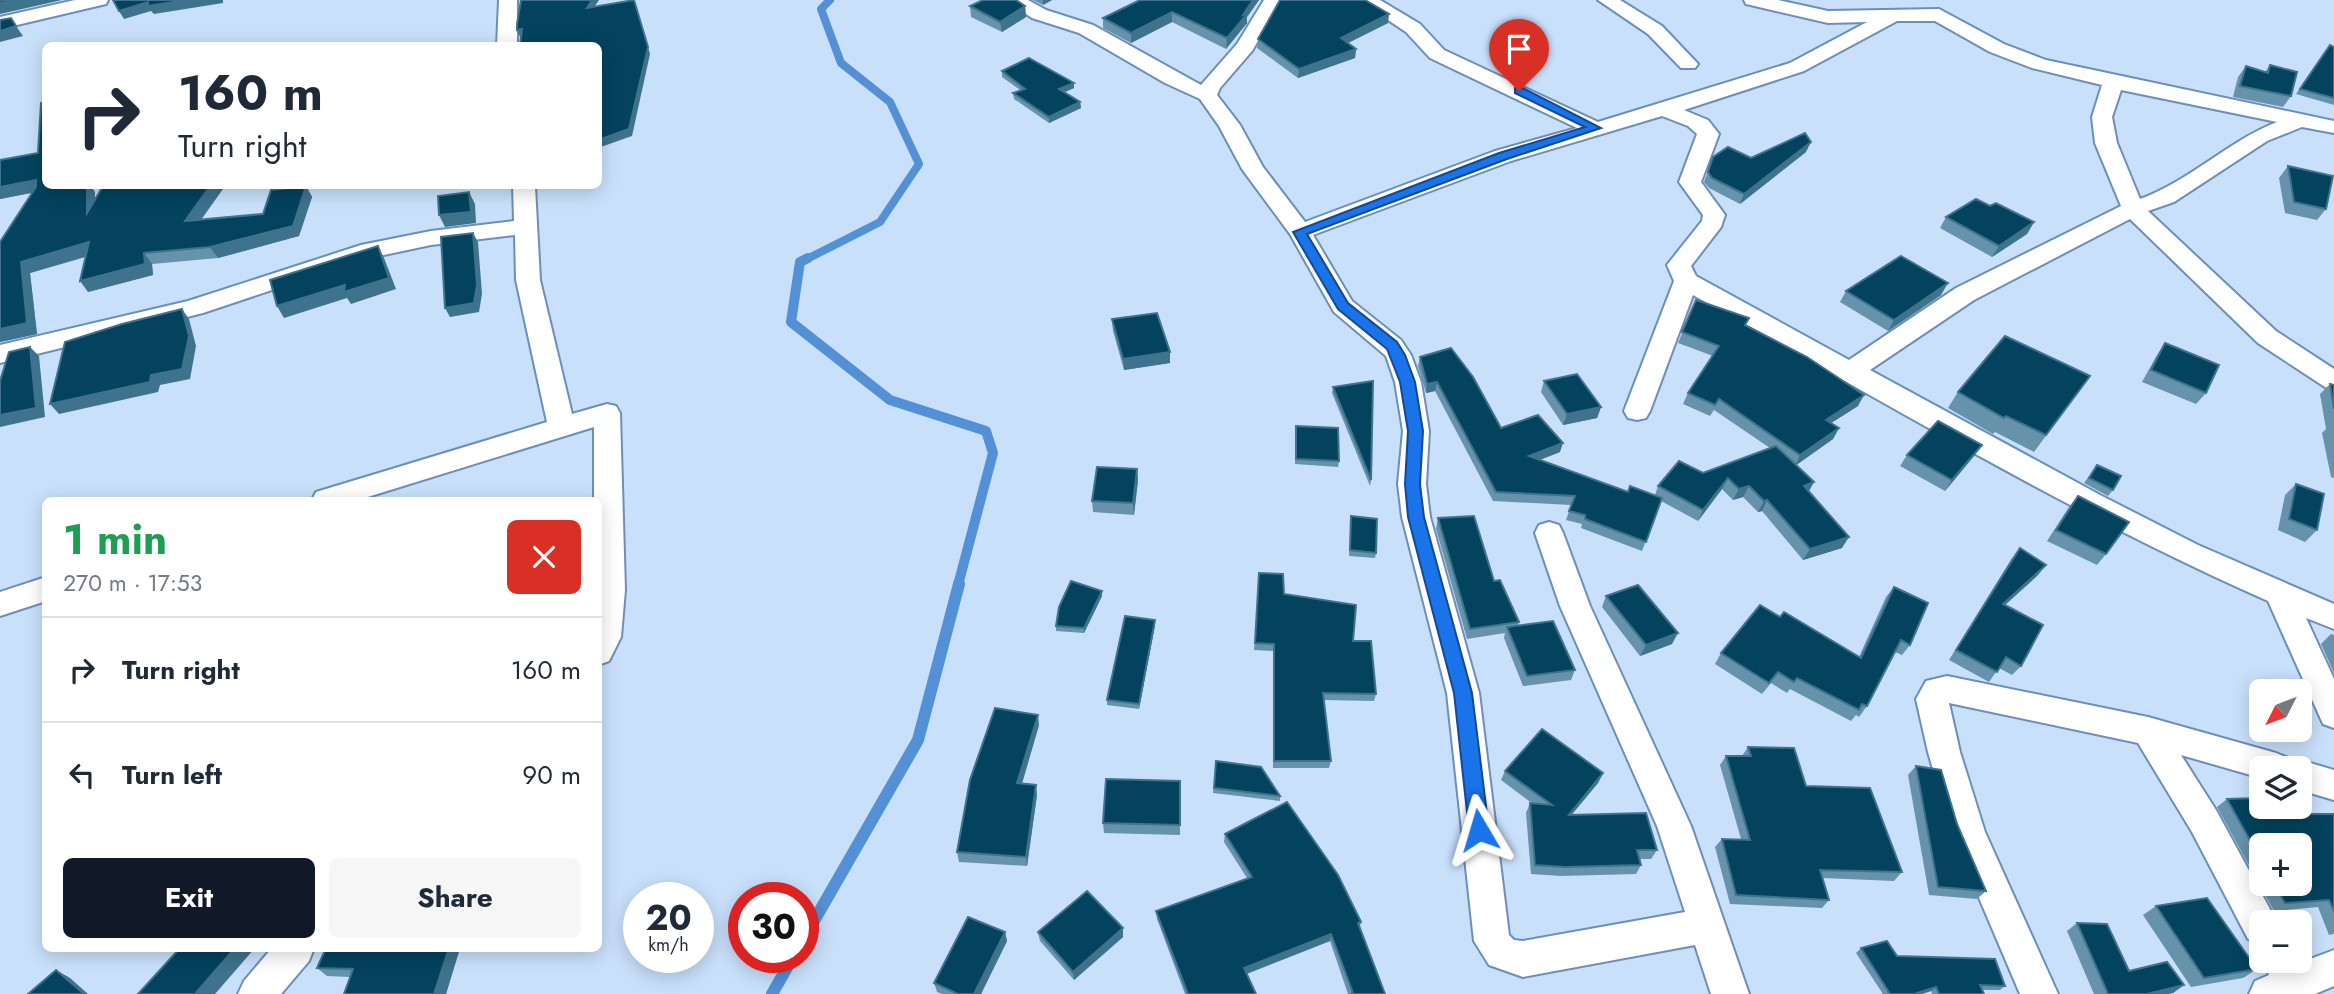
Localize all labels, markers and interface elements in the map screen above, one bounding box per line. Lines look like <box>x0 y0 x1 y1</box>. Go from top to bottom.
pin <box>1489 19 1549 91</box>
icon: arrive <box>1500 30 1538 68</box>
text: 160 m <box>178 58 323 128</box>
icon: right <box>63 70 154 161</box>
text: Turn right <box>178 123 307 169</box>
text: 1 min <box>63 509 167 570</box>
button: close <box>507 520 581 594</box>
text: 270 m · 17:53 <box>63 566 202 600</box>
icon: right <box>63 651 101 689</box>
text: Turn right <box>122 651 240 689</box>
text: 160 m <box>511 651 581 689</box>
north arrow <box>2249 679 2312 742</box>
map controls <box>2249 679 2312 973</box>
icon: left <box>63 756 101 794</box>
text: Turn left <box>122 756 222 794</box>
text: 90 m <box>522 756 581 794</box>
button: layers <box>2249 756 2312 819</box>
position arrow <box>1442 793 1516 867</box>
button: + <box>2249 833 2312 896</box>
button: Exit <box>63 858 315 938</box>
button: Share <box>329 858 581 938</box>
speed limit sign: 30 <box>728 882 819 973</box>
text: 20 <box>645 893 692 943</box>
button: − <box>2249 910 2312 973</box>
text: km/h <box>648 932 689 958</box>

